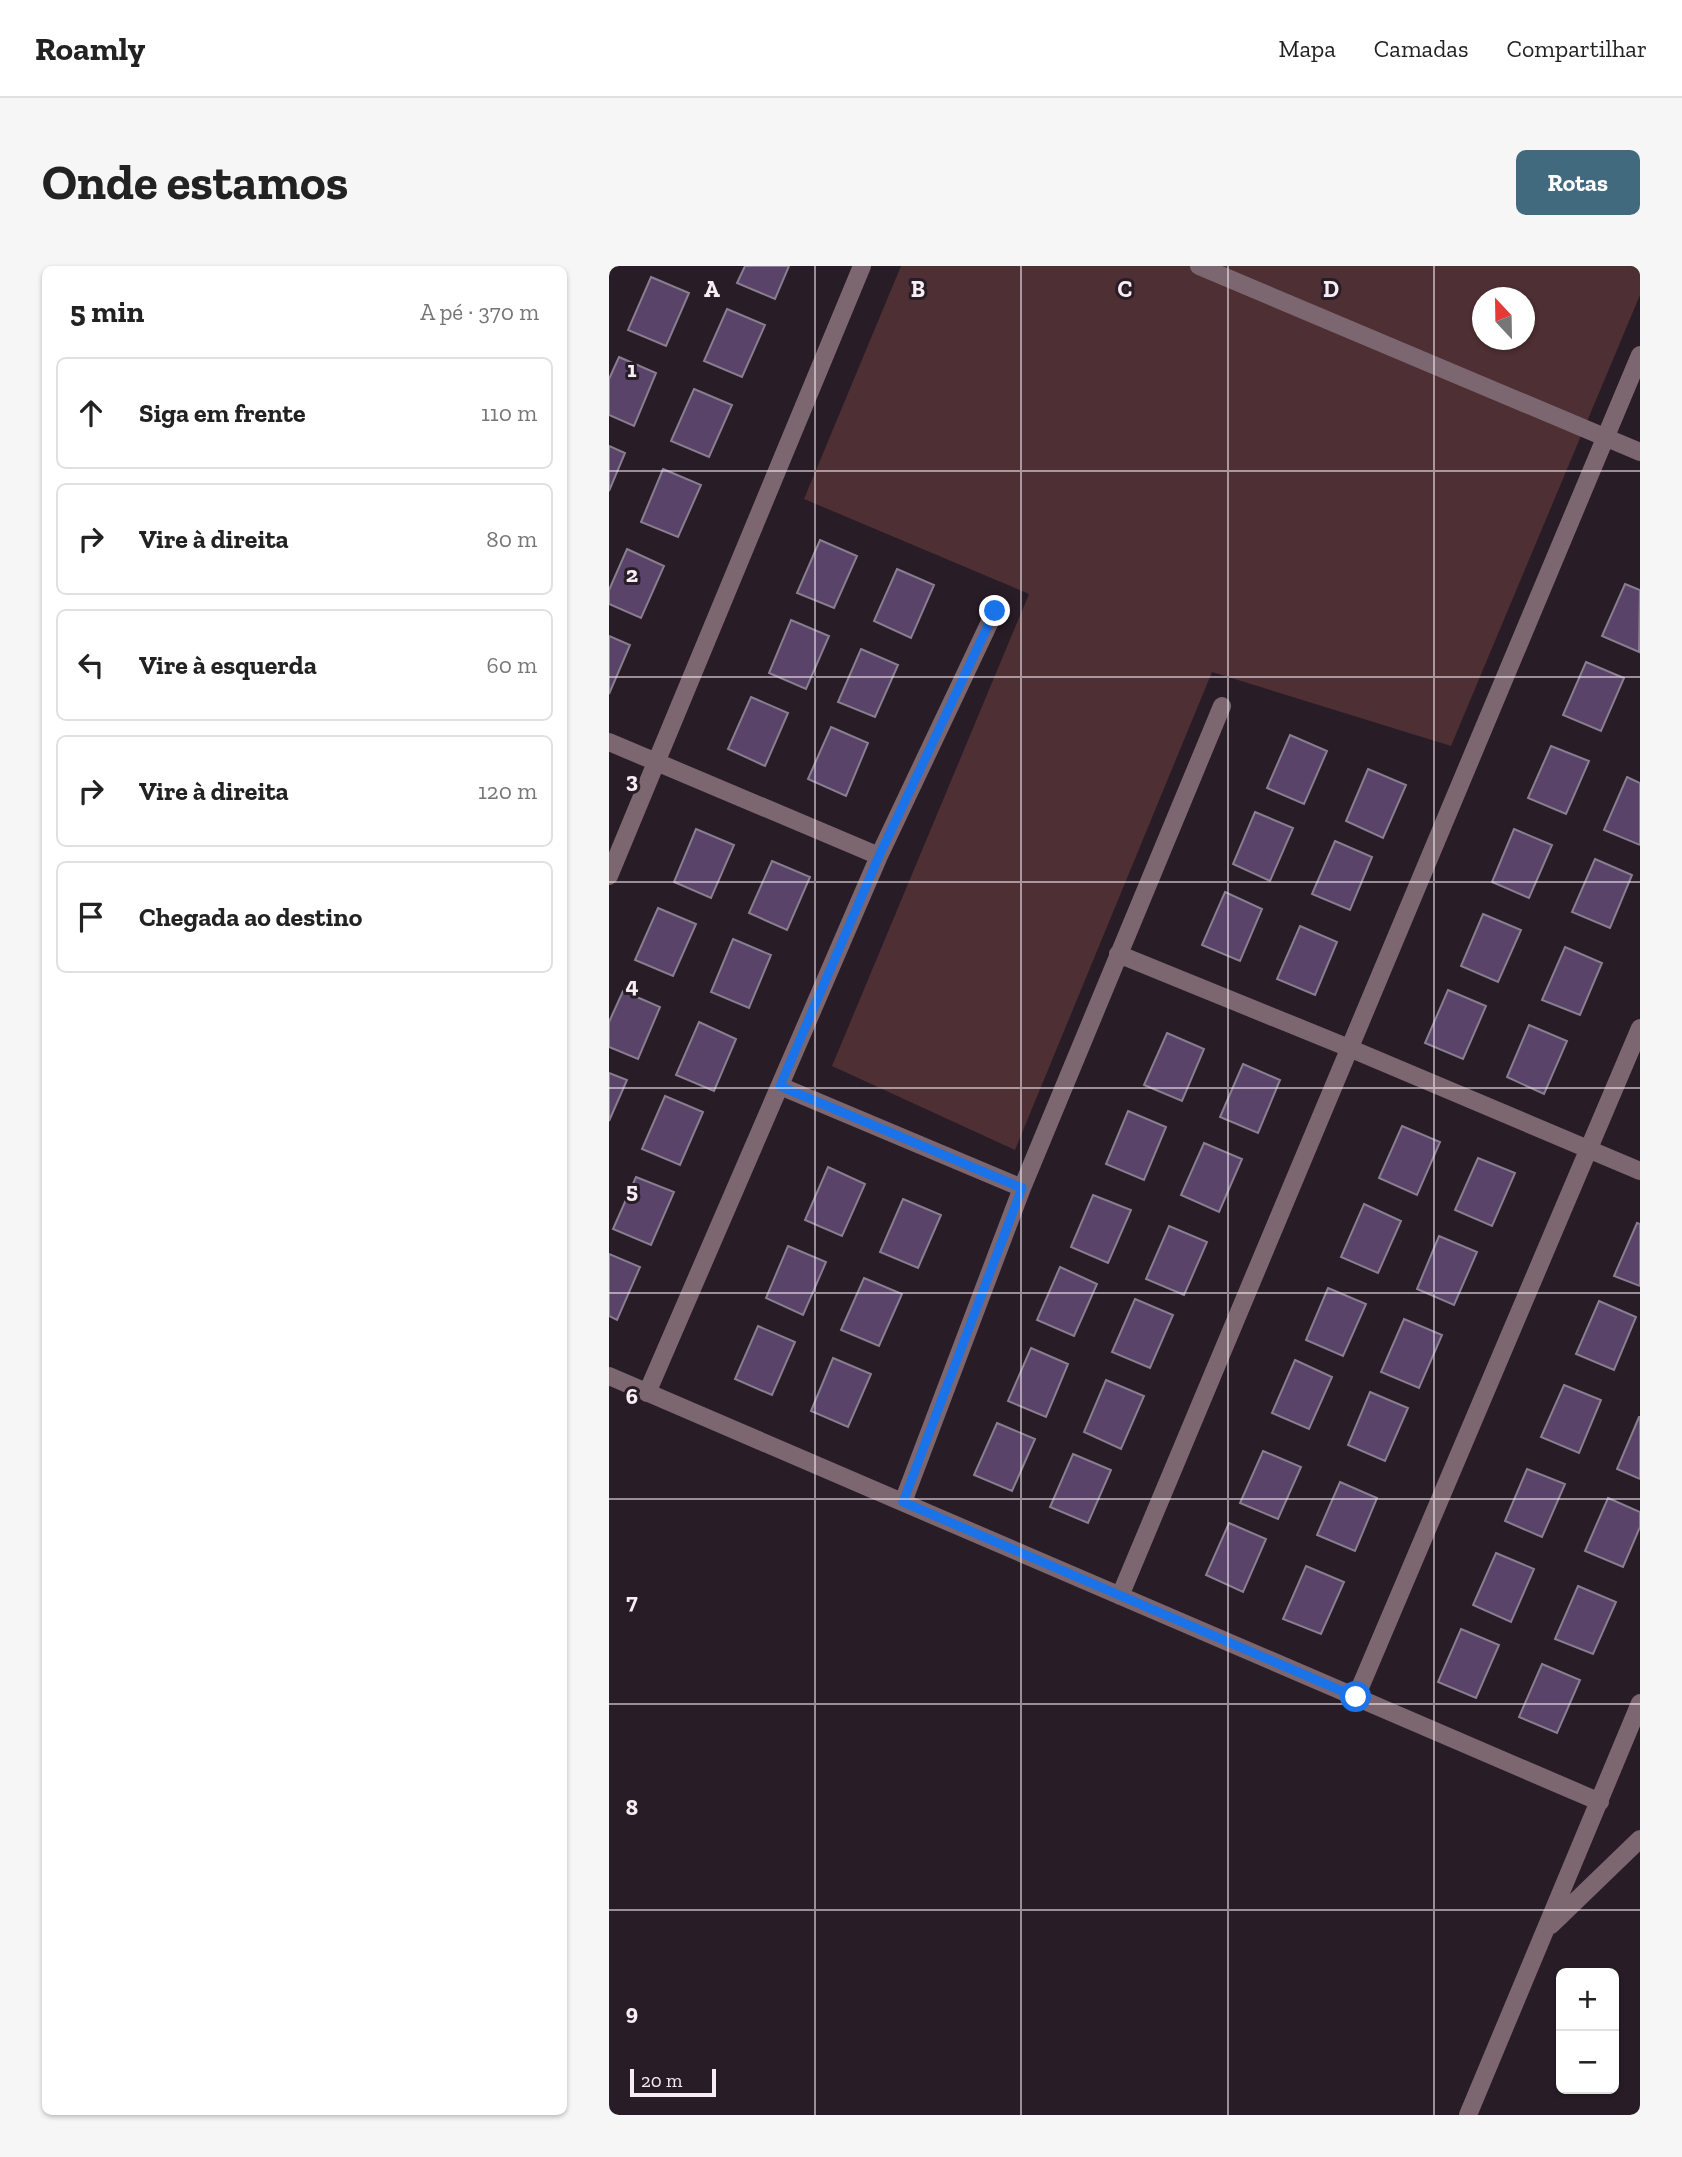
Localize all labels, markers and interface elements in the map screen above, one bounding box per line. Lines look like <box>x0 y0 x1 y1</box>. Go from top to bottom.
text: Roamly <box>35 29 145 68</box>
text: Mapa <box>1278 34 1336 63</box>
text: Camadas <box>1374 34 1468 63</box>
text: Compartilhar <box>1506 34 1647 63</box>
button: Rotas <box>1516 150 1640 215</box>
text: Onde estamos <box>42 153 348 212</box>
text: A <box>704 275 720 303</box>
text: B <box>911 275 925 303</box>
text: C <box>1118 275 1132 303</box>
text: D <box>1323 275 1339 303</box>
north arrow <box>1472 287 1535 350</box>
text: 5 min <box>70 294 144 330</box>
text: A pé · 370 m <box>420 298 539 326</box>
text: 1 <box>627 355 637 383</box>
icon: ahead <box>72 394 110 432</box>
text: Siga em frente <box>139 397 306 429</box>
text: 110 m <box>481 399 537 427</box>
icon: right <box>72 520 110 558</box>
text: Vire à direita <box>139 523 289 555</box>
text: 80 m <box>486 525 537 553</box>
text: 2 <box>626 560 638 588</box>
route end <box>979 595 1010 626</box>
icon: left <box>72 646 110 684</box>
text: Vire à esquerda <box>139 649 317 681</box>
text: 60 m <box>486 651 537 679</box>
text: 3 <box>626 766 638 794</box>
icon: right <box>72 772 110 810</box>
text: Vire à direita <box>139 775 289 807</box>
text: 120 m <box>478 777 537 805</box>
icon: arrive <box>72 898 110 936</box>
text: Chegada ao destino <box>139 901 362 933</box>
text: 4 <box>625 971 639 999</box>
text: 5 <box>626 1176 638 1204</box>
text: 6 <box>626 1382 638 1410</box>
text: 7 <box>626 1587 638 1615</box>
route start <box>1340 1681 1371 1712</box>
text: 8 <box>626 1793 638 1821</box>
map controls <box>1556 1968 1619 2094</box>
button: + <box>1556 1968 1619 2031</box>
text: 9 <box>626 1998 638 2026</box>
button: − <box>1556 2031 1619 2094</box>
scale bar <box>630 2066 716 2098</box>
text: 20 m <box>641 2069 682 2092</box>

